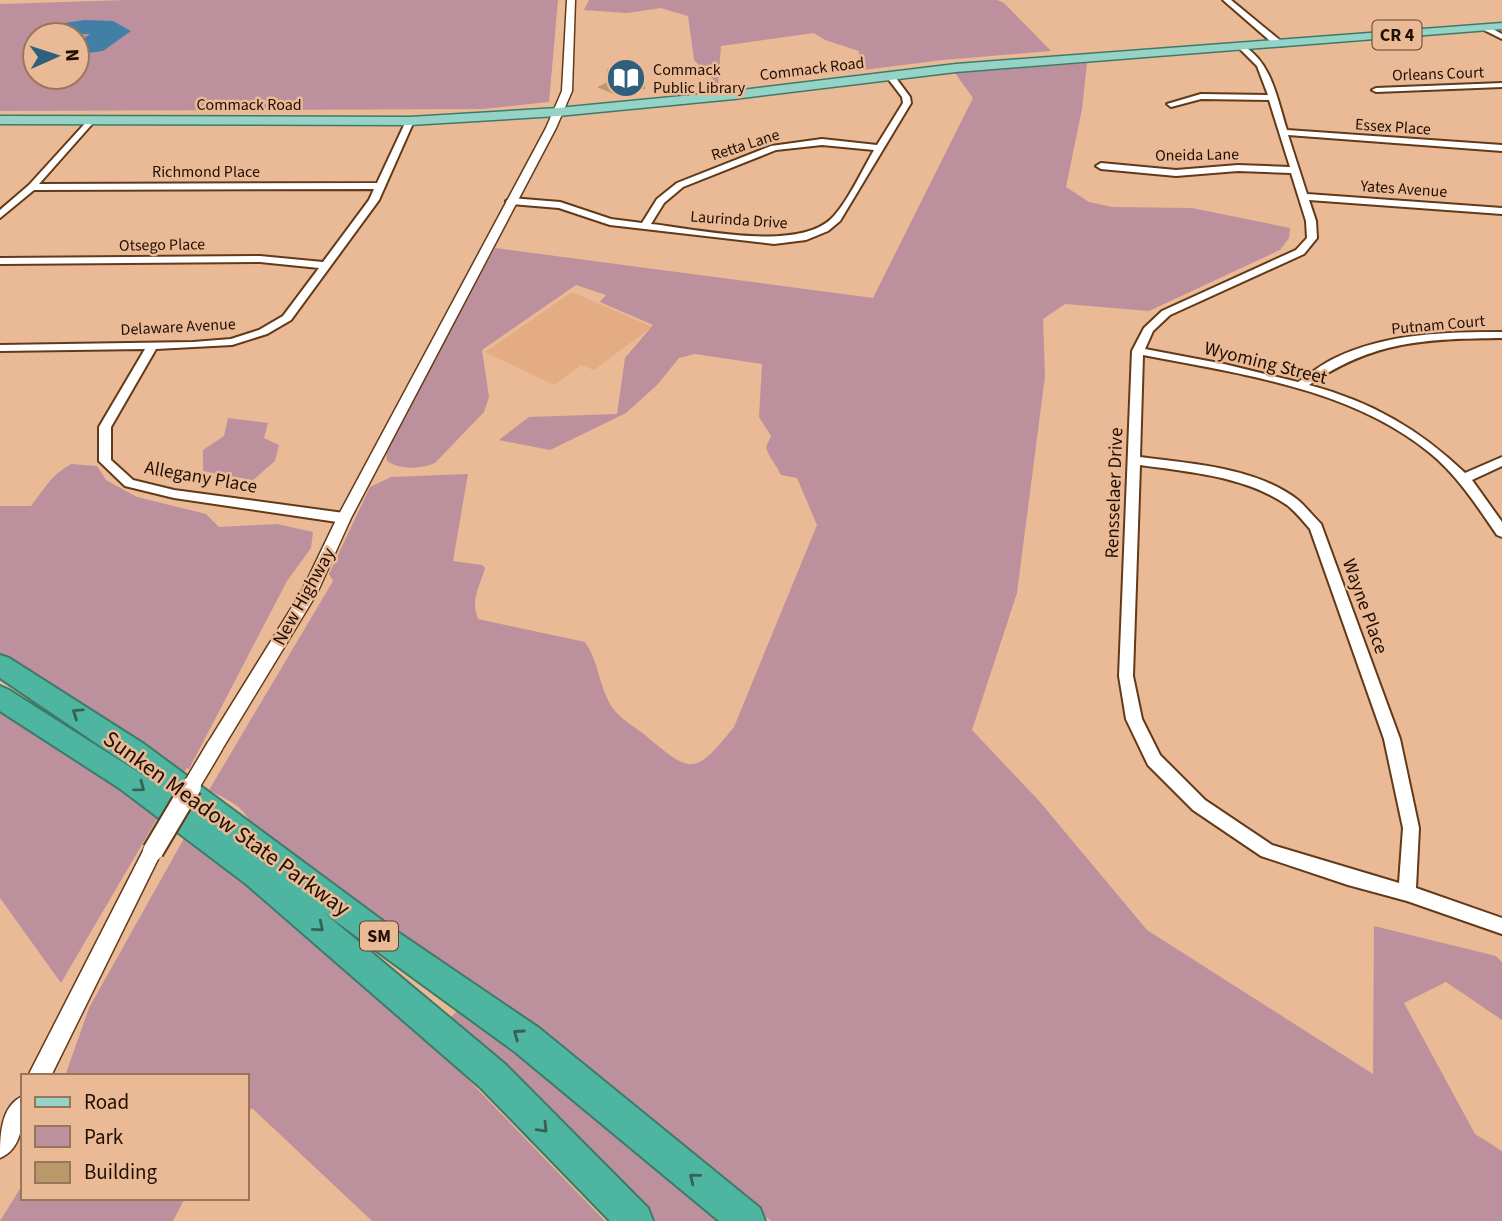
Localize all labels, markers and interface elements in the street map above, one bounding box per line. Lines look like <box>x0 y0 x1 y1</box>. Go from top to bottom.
road number: CR 4 <box>1372 20 1422 50</box>
north arrow <box>21 21 91 91</box>
text: N <box>58 48 85 62</box>
street label: Commack Road <box>759 52 866 86</box>
library icon: Commack Public Library <box>605 57 647 99</box>
place label: Commack Public Library <box>653 59 746 99</box>
street label: Orleans Court <box>1392 61 1485 87</box>
street label: Commack Road <box>196 94 302 116</box>
street label: Essex Place <box>1354 113 1432 141</box>
street label: Retta Lane <box>708 124 782 166</box>
street label: Oneida Lane <box>1155 143 1239 167</box>
street label: Richmond Place <box>152 161 260 183</box>
street label: Yates Avenue <box>1359 175 1448 203</box>
street label: Laurinda Drive <box>689 206 788 234</box>
street label: Otsego Place <box>119 233 205 257</box>
street label: Putnam Court <box>1390 310 1486 340</box>
street label: Delaware Avenue <box>120 313 236 341</box>
street label: Wyoming Street <box>1201 335 1331 392</box>
street label: Rensselaer Drive <box>1099 427 1130 559</box>
street label: Allegany Place <box>142 454 259 501</box>
street label: New Highway <box>266 543 342 651</box>
street label: Wayne Place <box>1335 555 1394 658</box>
one-way arrow <box>71 708 84 721</box>
street label: Sunken Meadow State Parkway <box>96 722 357 924</box>
one-way arrow <box>132 779 145 792</box>
one-way arrow <box>311 919 324 931</box>
road number: SM <box>360 922 398 951</box>
one-way arrow <box>513 1030 526 1042</box>
legend <box>21 1074 248 1200</box>
text: Road <box>84 1087 129 1117</box>
one-way arrow <box>535 1119 548 1132</box>
text: Park <box>84 1122 124 1152</box>
text: Building <box>84 1157 158 1187</box>
one-way arrow <box>689 1174 701 1187</box>

